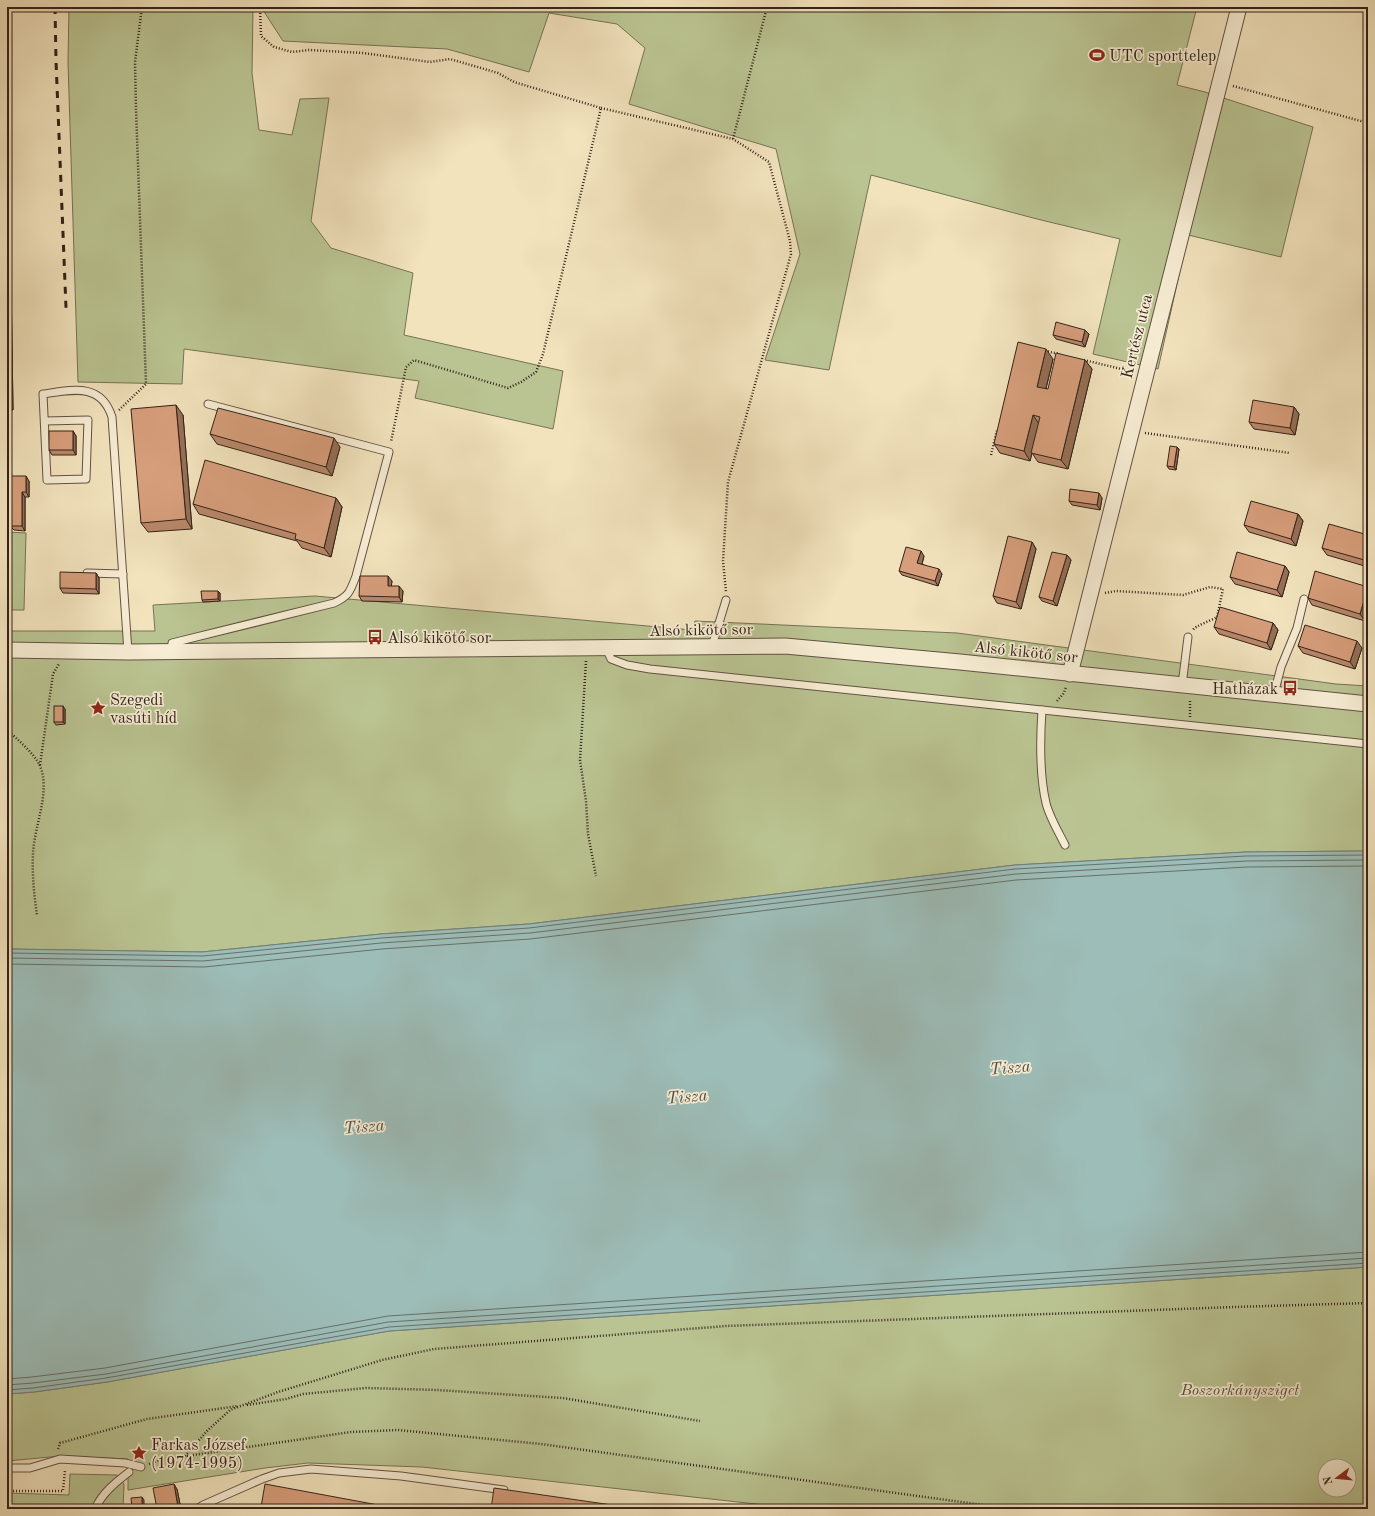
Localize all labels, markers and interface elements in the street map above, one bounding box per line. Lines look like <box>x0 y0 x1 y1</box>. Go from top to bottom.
sports icon: UTC sporttelep <box>1088 46 1106 64</box>
place label: UTC sporttelep <box>1109 49 1216 65</box>
street label: Kertész utca <box>1120 293 1156 380</box>
street label: Alsó kikötő sor <box>649 622 754 640</box>
bus stop icon: Alsó kikötő sor <box>366 628 384 646</box>
place label: Alsó kikötő sor <box>387 631 492 647</box>
street label: Alsó kikötő sor <box>973 640 1079 666</box>
bus stop icon: Hatházak <box>1281 679 1299 697</box>
place label: Hatházak <box>1212 682 1278 698</box>
place label: Szegedi vasúti híd <box>110 693 177 727</box>
place icon: Szegedi vasúti híd <box>89 699 107 717</box>
water label: Tisza <box>989 1058 1031 1079</box>
water label: Tisza <box>666 1087 708 1108</box>
water label: Tisza <box>343 1117 385 1138</box>
park label: Boszorkánysziget <box>1180 1383 1300 1399</box>
place label: Farkas József (1974-1995) <box>151 1438 247 1472</box>
place icon: Farkas József (1974-1995) <box>130 1444 148 1462</box>
north arrow <box>1317 1458 1357 1498</box>
text: N <box>1322 1474 1335 1486</box>

